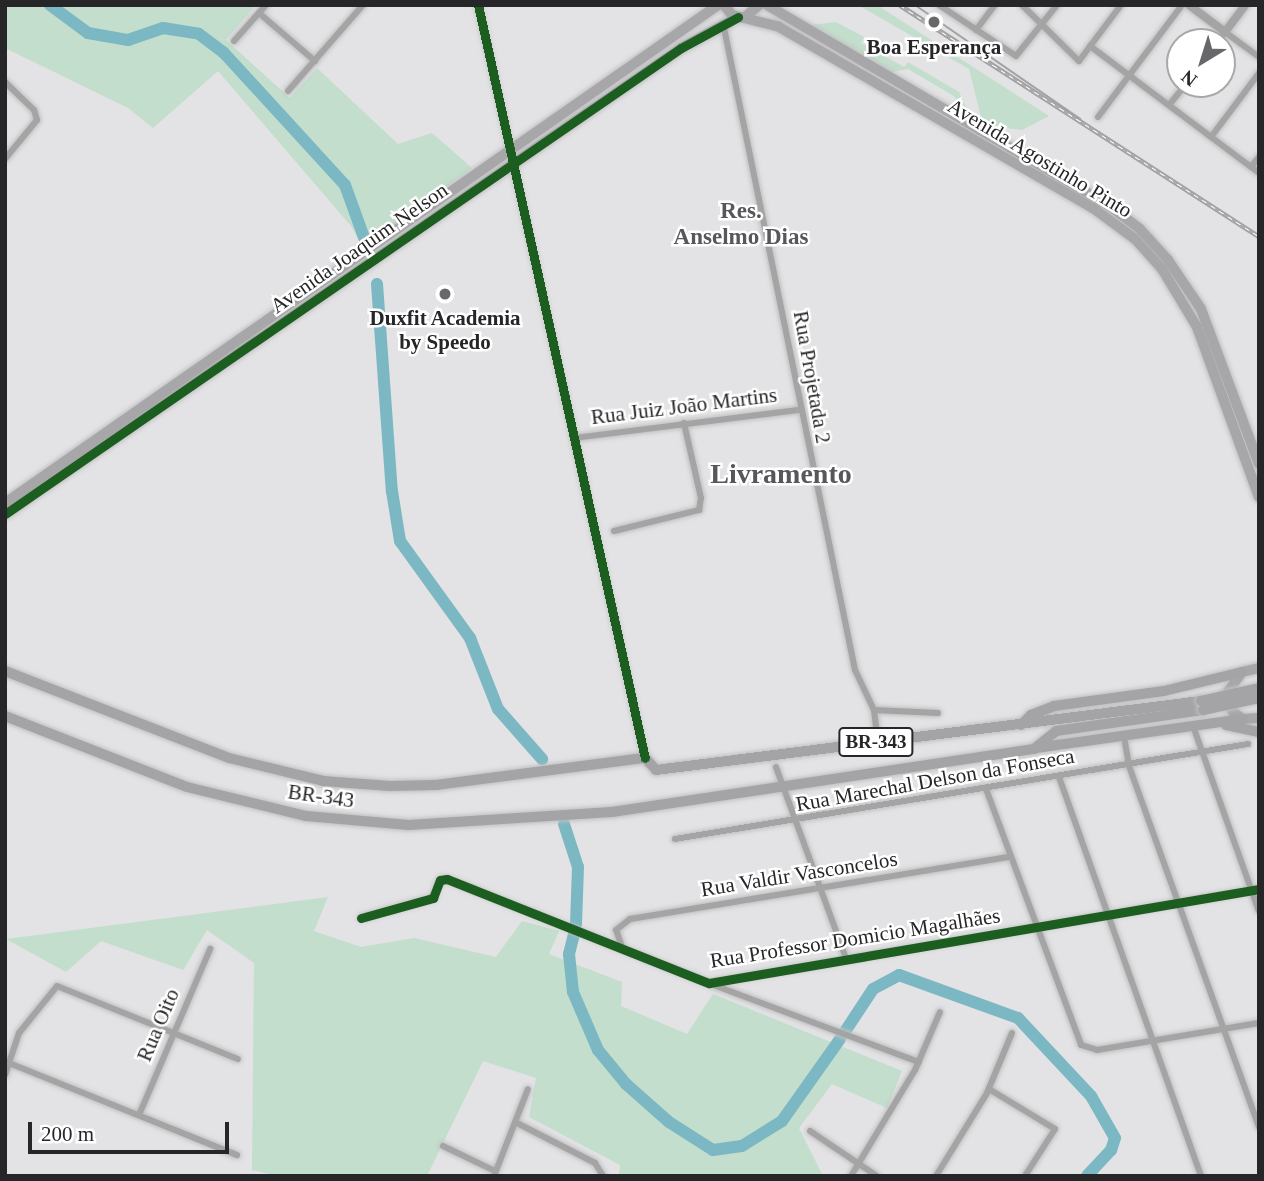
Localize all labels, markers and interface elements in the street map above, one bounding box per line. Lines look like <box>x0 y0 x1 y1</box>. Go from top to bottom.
marker: Boa Esperança <box>924 12 944 32</box>
north arrow <box>1166 28 1236 98</box>
place label: Boa Esperança <box>867 34 1001 60</box>
text: N <box>1177 66 1201 91</box>
street label: Avenida Agostinho Pinto <box>943 93 1137 223</box>
street label: Avenida Joaquim Nelson <box>265 177 453 319</box>
district label: Res. Anselmo Dias <box>674 197 808 251</box>
marker: Duxfit Academia by Speedo <box>437 286 453 302</box>
place label: Duxfit Academia by Speedo <box>369 305 521 355</box>
street label: Rua Projetada 2 <box>788 309 836 445</box>
street label: Rua Juiz João Martins <box>590 382 778 430</box>
district label: Livramento <box>710 457 852 491</box>
road number: BR-343 <box>838 726 914 758</box>
street label: Rua Marechal Delson da Fonseca <box>794 743 1076 817</box>
street label: BR-343 <box>286 779 356 813</box>
street label: Rua Valdir Vasconcelos <box>699 846 899 902</box>
street label: Rua Professor Domicio Magalhães <box>708 903 1002 973</box>
street label: Rua Oito <box>131 985 185 1065</box>
scale bar <box>32 1108 233 1152</box>
text: 200 m <box>41 1122 94 1146</box>

